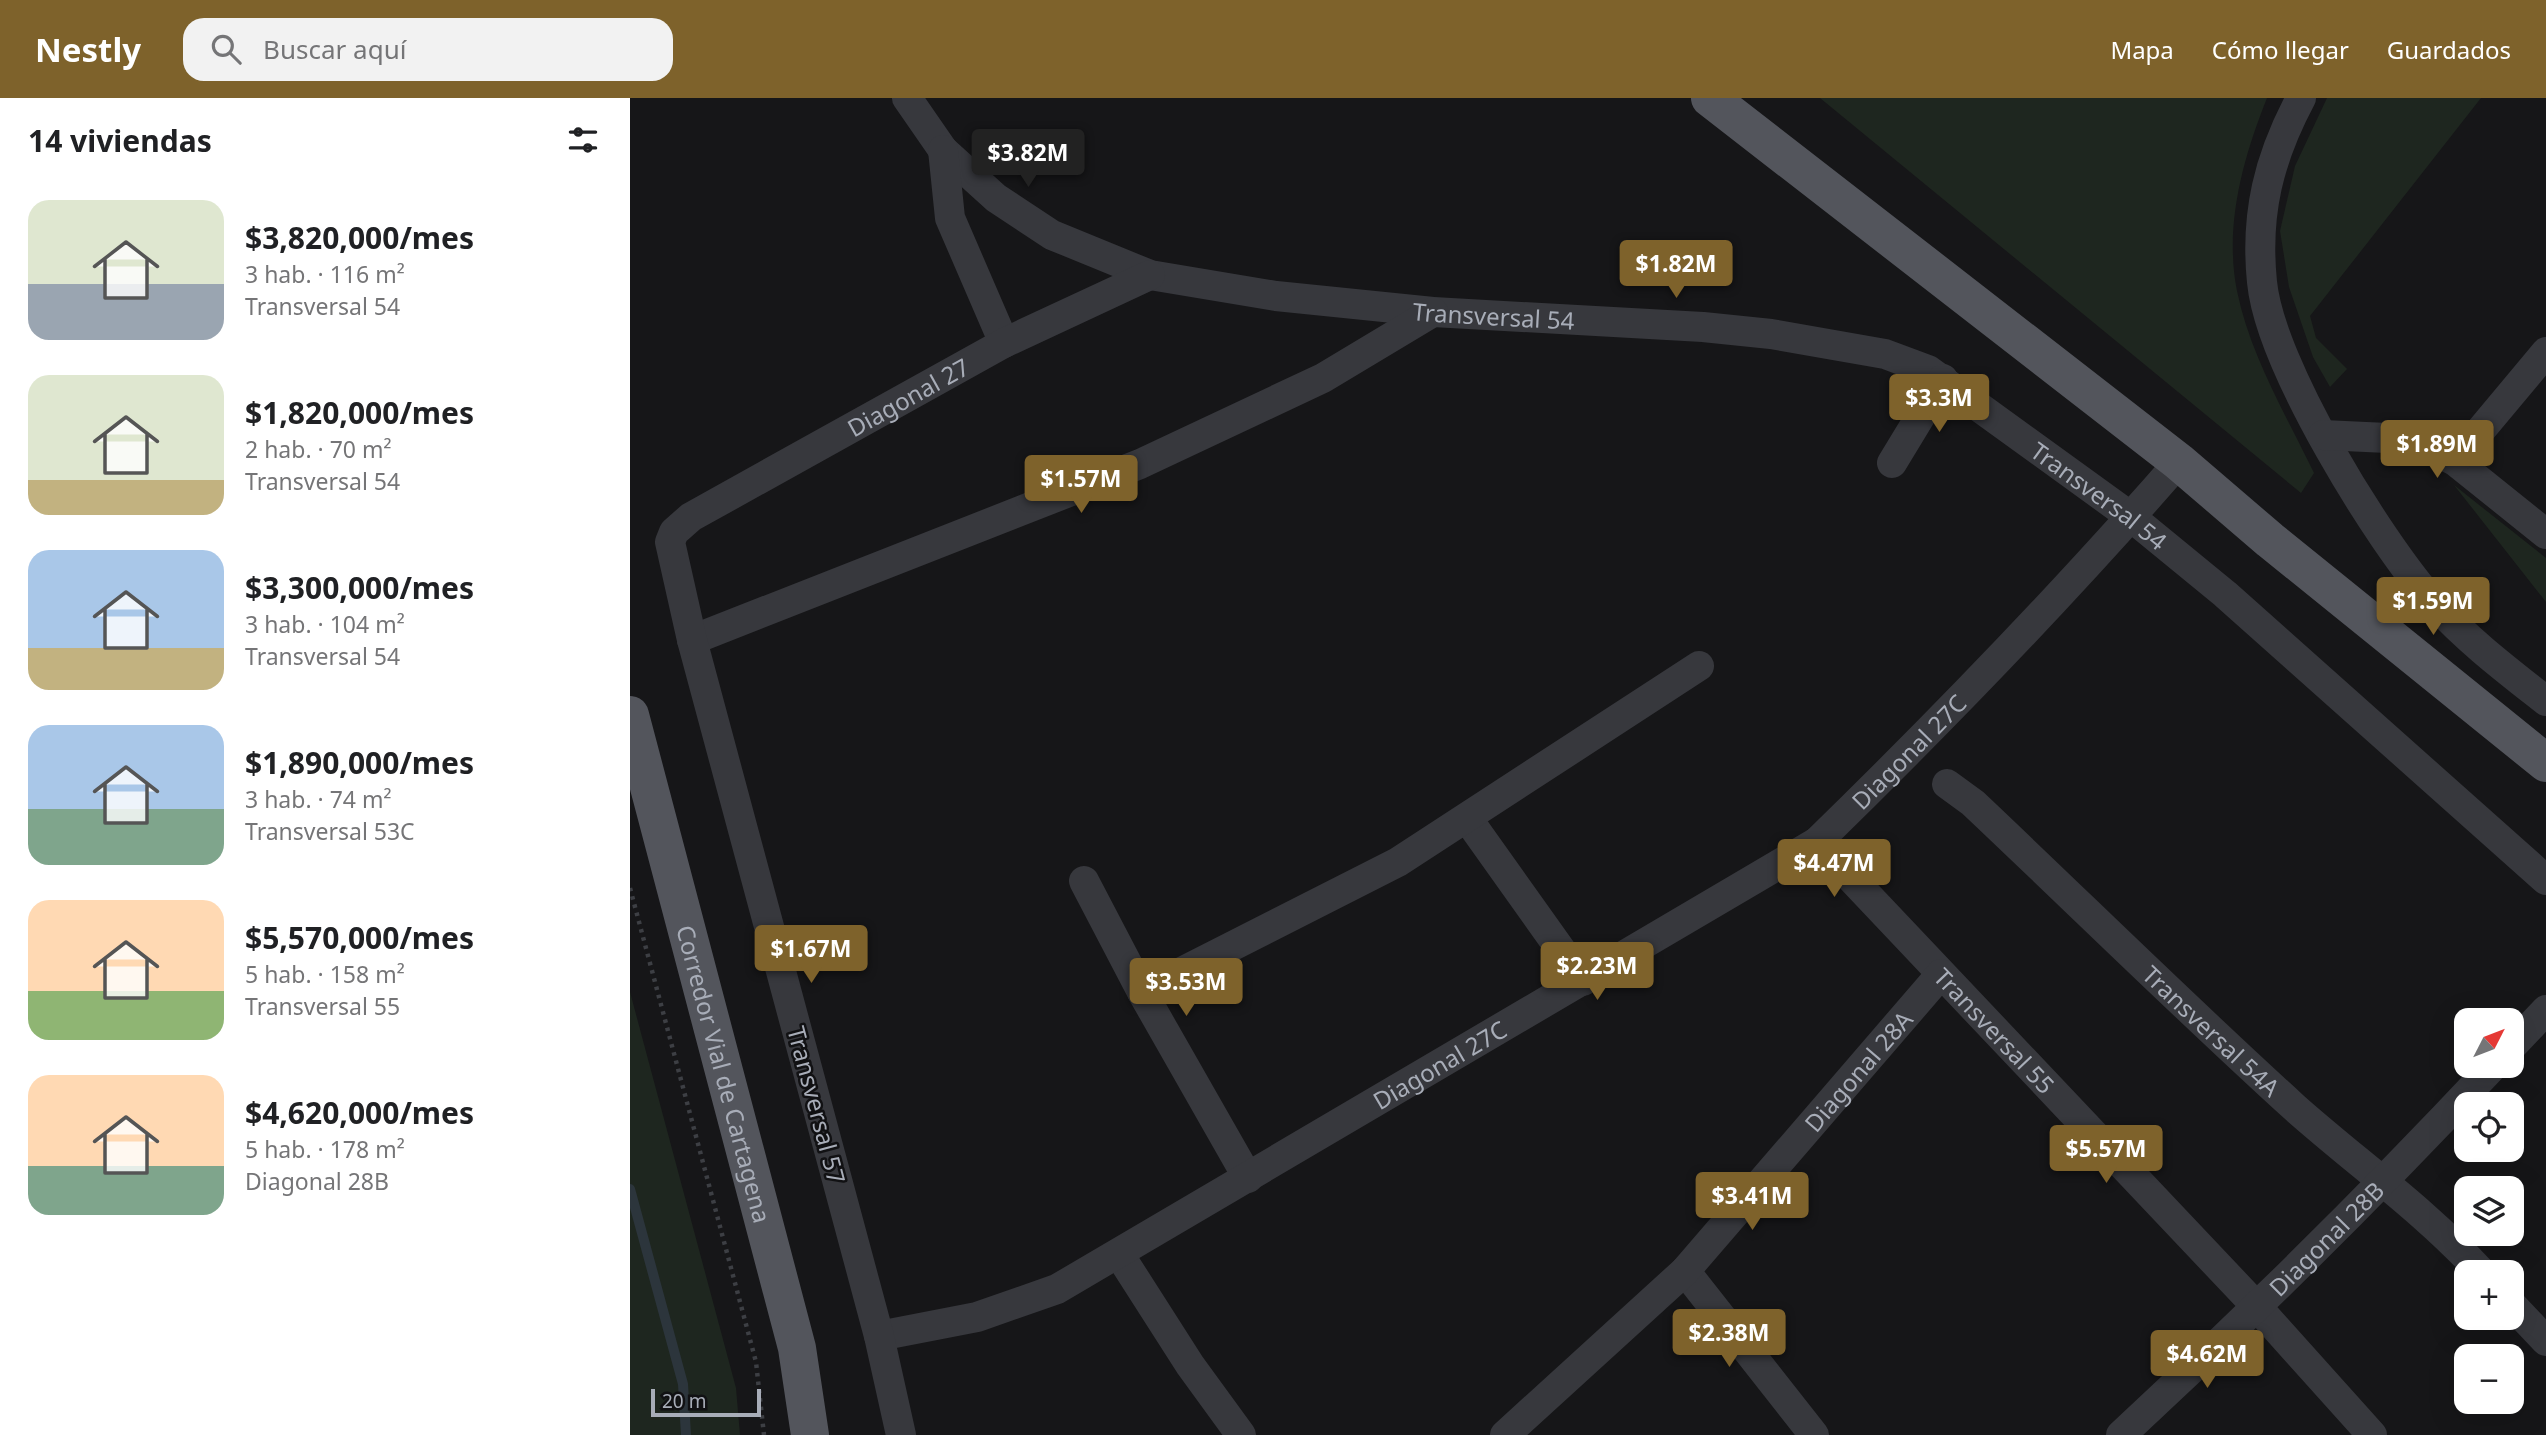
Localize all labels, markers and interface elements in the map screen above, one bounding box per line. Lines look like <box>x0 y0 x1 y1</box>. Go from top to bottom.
search box <box>183 18 673 81</box>
text: Nestly <box>35 27 141 72</box>
icon: search <box>207 30 245 68</box>
text: Buscar aquí <box>263 31 406 67</box>
text: Mapa <box>2110 33 2174 66</box>
text: Cómo llegar <box>2212 33 2349 66</box>
text: Guardados <box>2387 33 2511 66</box>
text: 14 viviendas <box>28 120 212 161</box>
icon: filters <box>564 121 602 159</box>
pin: $3.82M <box>971 130 1085 189</box>
text: $3.82M <box>988 136 1068 168</box>
text: $3,820,000/mes <box>245 217 474 258</box>
icon: home <box>84 228 168 312</box>
pin: $1.82M <box>1619 240 1733 300</box>
text: $1.82M <box>1636 247 1716 279</box>
text: 3 hab. · 116 m² <box>245 258 405 290</box>
text: Transversal 54 <box>245 290 400 322</box>
street label: Transversal 54 <box>1411 294 1576 336</box>
street label: Diagonal 27 <box>841 349 975 444</box>
pin: $3.3M <box>1890 374 1988 434</box>
text: $3.3M <box>1905 381 1973 413</box>
text: $1,820,000/mes <box>245 392 474 433</box>
icon: home <box>84 403 168 487</box>
pin: $1.89M <box>2380 420 2494 480</box>
text: $1.89M <box>2397 427 2477 459</box>
text: 2 hab. · 70 m² <box>245 433 392 465</box>
street label: Transversal 54 <box>2025 434 2175 557</box>
pin: $1.57M <box>1024 456 1138 515</box>
text: $1.57M <box>1041 462 1121 494</box>
text: Transversal 54 <box>245 465 400 497</box>
text: $3,300,000/mes <box>245 567 474 608</box>
icon: home <box>84 578 168 662</box>
pin: $1.59M <box>2376 578 2490 637</box>
text: $1.59M <box>2393 584 2473 616</box>
text: 3 hab. · 104 m² <box>245 608 405 640</box>
text: Transversal 54 <box>245 640 400 672</box>
street label: Diagonal 27C <box>1844 686 1973 816</box>
text: $1,890,000/mes <box>245 742 474 783</box>
icon: home <box>84 753 168 837</box>
text: 3 hab. · 74 m² <box>245 783 392 815</box>
text: Transversal 53C <box>245 815 415 847</box>
pin: $4.47M <box>1777 840 1891 899</box>
text: $4.47M <box>1794 846 1874 878</box>
text: $5,570,000/mes <box>245 917 474 958</box>
street label: Corredor Vial de Cartagena <box>670 921 780 1226</box>
pin: $1.67M <box>754 926 868 985</box>
icon: home <box>84 928 168 1012</box>
text: $1.67M <box>771 932 851 964</box>
pin: $2.23M <box>1540 942 1654 1002</box>
text: $2.23M <box>1557 949 1637 981</box>
text: 5 hab. · 158 m² <box>245 958 405 990</box>
pin: $3.53M <box>1129 958 1243 1018</box>
street label: Transversal 54A <box>2136 958 2288 1104</box>
street label: Transversal 55 <box>1927 960 2063 1100</box>
text: $3.53M <box>1146 965 1226 997</box>
text: Transversal 55 <box>245 990 400 1022</box>
street label: Diagonal 28A <box>1796 1003 1920 1138</box>
north arrow <box>2454 1008 2524 1078</box>
map controls <box>2454 1008 2524 1414</box>
street label: Diagonal 27C <box>1366 1012 1512 1116</box>
street label: Transversal 57 <box>780 1023 854 1187</box>
text: $4,620,000/mes <box>245 1092 474 1133</box>
button: locate <box>2454 1092 2524 1162</box>
icon: home <box>84 1103 168 1187</box>
pin: $5.57M <box>2049 1126 2163 1185</box>
text: $5.57M <box>2066 1132 2146 1164</box>
text: 5 hab. · 178 m² <box>245 1133 405 1165</box>
text: Diagonal 28B <box>245 1165 389 1197</box>
pin: $3.41M <box>1695 1172 1809 1232</box>
street label: Diagonal 28B <box>2261 1173 2391 1303</box>
button: layers <box>2454 1176 2524 1246</box>
text: $3.41M <box>1712 1179 1792 1211</box>
button: + <box>2454 1260 2524 1330</box>
pin: $2.38M <box>1672 1310 1786 1369</box>
text: $2.38M <box>1689 1316 1769 1348</box>
pin: $4.62M <box>2150 1330 2264 1390</box>
text: $4.62M <box>2167 1337 2247 1369</box>
button: − <box>2454 1344 2524 1414</box>
scale bar <box>651 1386 761 1418</box>
text: 20 m <box>662 1388 706 1414</box>

